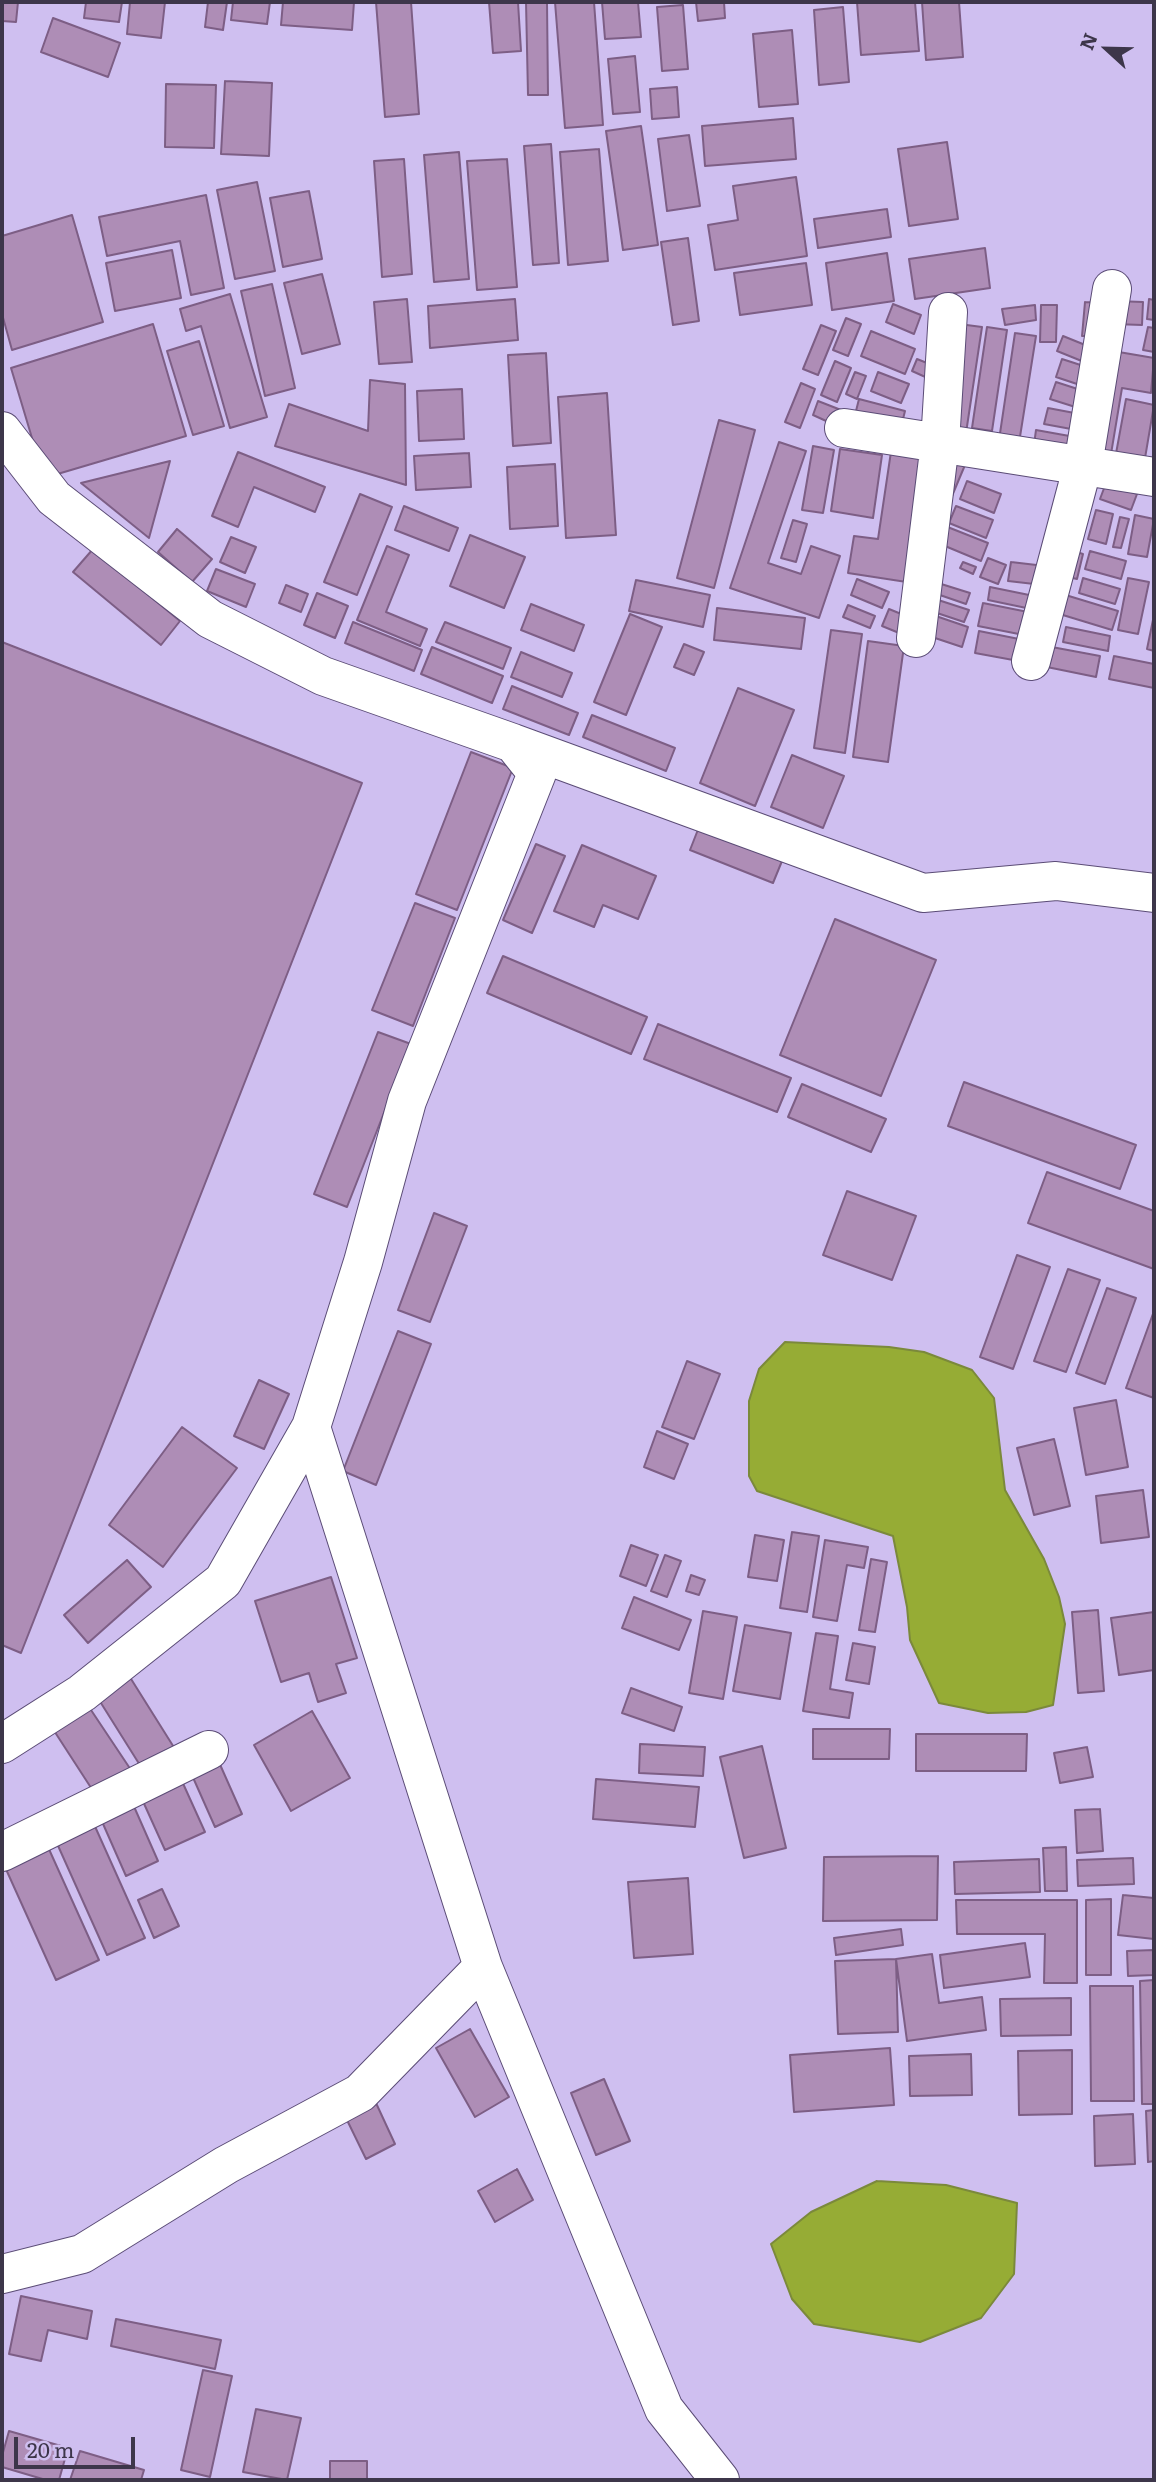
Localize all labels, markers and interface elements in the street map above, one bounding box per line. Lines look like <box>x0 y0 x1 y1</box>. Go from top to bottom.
north arrow <box>1072 14 1142 84</box>
text: N <box>1072 29 1103 54</box>
scale bar <box>18 2422 138 2466</box>
text: 20 m <box>27 2433 74 2464</box>

